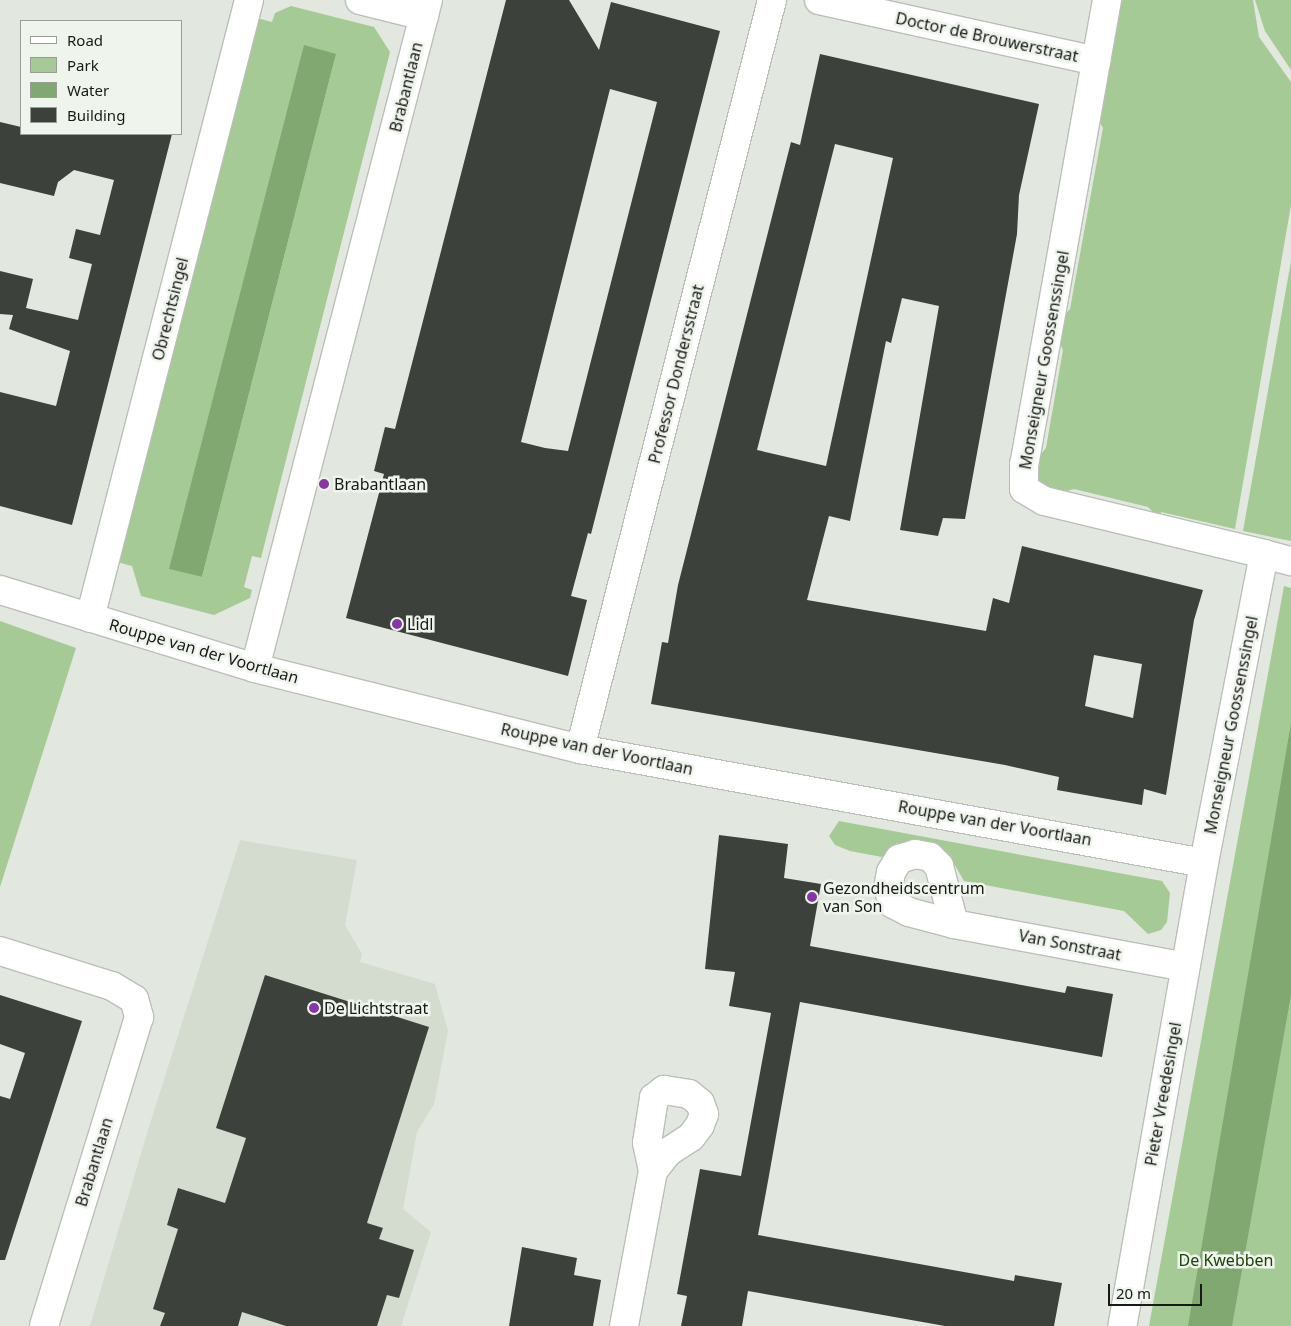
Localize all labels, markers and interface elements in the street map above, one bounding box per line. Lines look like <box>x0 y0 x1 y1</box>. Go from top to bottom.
street label: Doctor de Brouwerstraat <box>894 8 1080 66</box>
legend <box>20 20 182 135</box>
text: Road <box>67 30 103 50</box>
street label: Brabantlaan <box>386 40 426 134</box>
text: Park <box>67 55 99 75</box>
text: Water <box>67 80 109 100</box>
text: Building <box>67 105 125 125</box>
street label: Monseigneur Goossenssingel <box>1015 249 1073 471</box>
street label: Obrechtsingel <box>148 255 192 363</box>
street label: Professor Dondersstraat <box>644 283 708 465</box>
place label: Brabantlaan <box>334 474 426 494</box>
marker: Brabantlaan <box>318 478 330 490</box>
place label: Lidl <box>407 614 433 634</box>
street label: Monseigneur Goossenssingel <box>1200 614 1262 836</box>
street label: Rouppe van der Voortlaan <box>107 615 301 687</box>
marker: Lidl <box>391 618 403 630</box>
street label: Rouppe van der Voortlaan <box>499 719 695 779</box>
street label: Rouppe van der Voortlaan <box>897 797 1093 849</box>
place label: Gezondheidscentrum van Son <box>823 878 985 916</box>
marker: Gezondheidscentrum van Son <box>805 890 819 904</box>
street label: Van Sonstraat <box>1017 926 1123 964</box>
place label: De Lichtstraat <box>324 998 428 1018</box>
marker: De Lichtstraat <box>308 1002 320 1014</box>
street label: Pieter Vreedesingel <box>1141 1021 1185 1167</box>
street label: Brabantlaan <box>71 1115 117 1209</box>
park label: De Kwebben <box>1179 1250 1273 1270</box>
scale bar <box>1111 1274 1205 1306</box>
text: 20 m <box>1116 1283 1151 1303</box>

